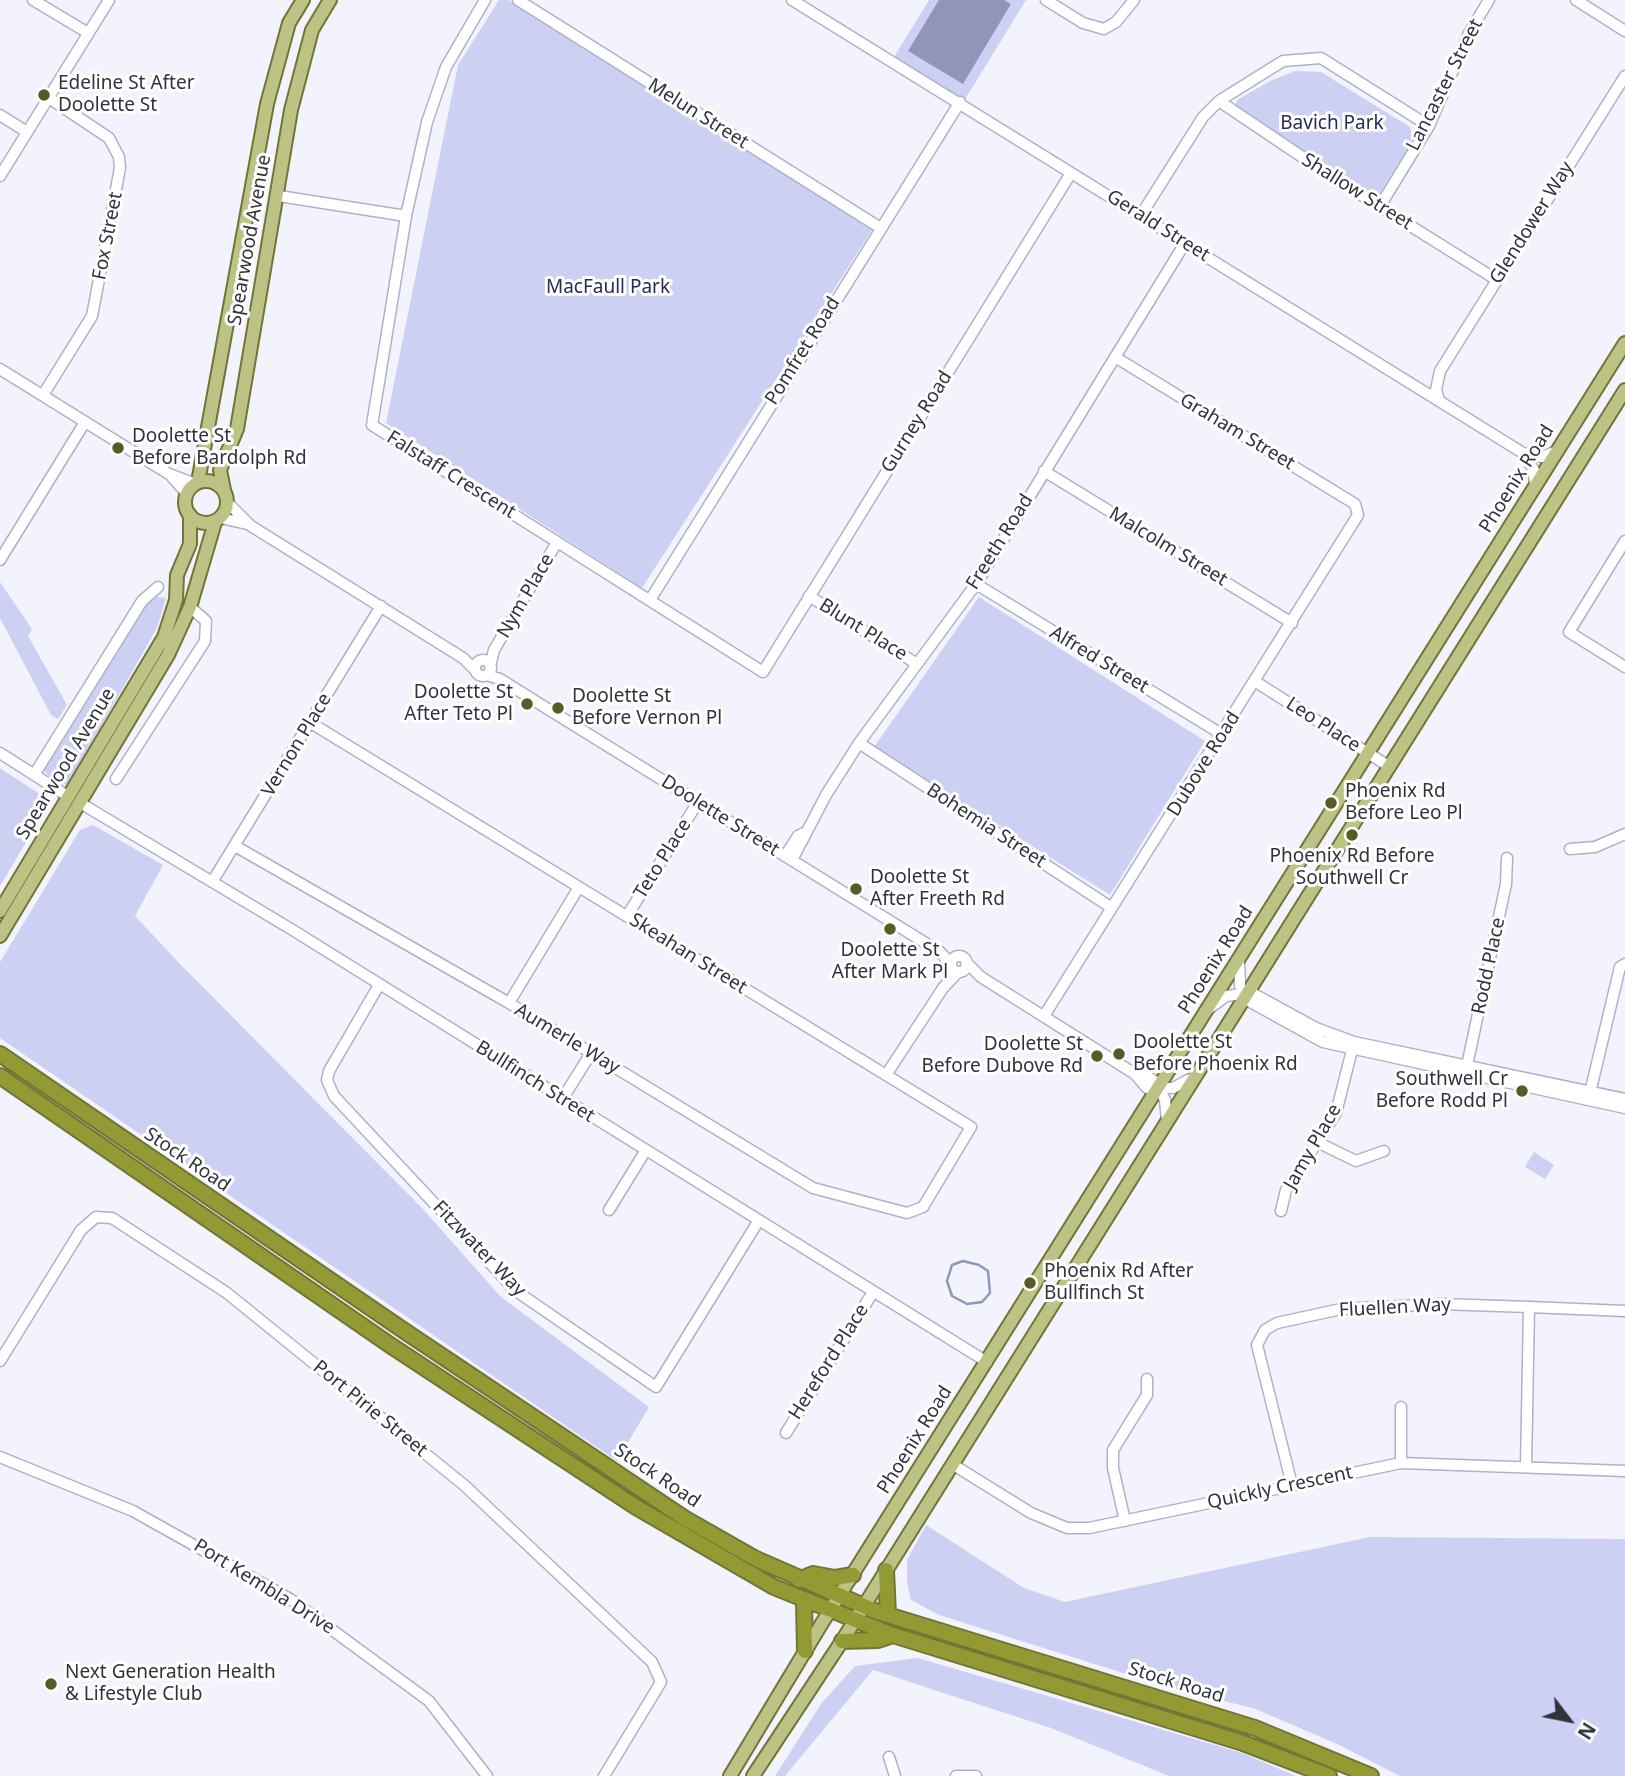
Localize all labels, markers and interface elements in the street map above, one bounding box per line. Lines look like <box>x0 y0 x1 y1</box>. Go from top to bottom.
street label: Lancaster Street <box>1402 15 1488 155</box>
place label: Edeline St After Doolette St <box>58 73 194 117</box>
street label: Melun Street <box>643 74 753 154</box>
marker: Edeline St After Doolette St <box>36 87 52 103</box>
park label: Bavich Park <box>1280 113 1384 135</box>
street label: Shallow Street <box>1297 149 1417 235</box>
street label: Spearwood Avenue <box>224 153 276 327</box>
street label: Glendower Way <box>1485 158 1579 288</box>
street label: Gerald Street <box>1102 185 1214 267</box>
street label: Fox Street <box>88 190 128 282</box>
park label: MacFaull Park <box>546 277 670 299</box>
street label: Pomfret Road <box>761 293 845 409</box>
street label: Gurney Road <box>877 367 957 477</box>
street label: Graham Street <box>1175 389 1299 475</box>
street label: Phoenix Road <box>1475 421 1559 537</box>
place label: Doolette St Before Bardolph Rd <box>132 426 307 470</box>
street label: Falstaff Crescent <box>382 426 520 524</box>
marker: Doolette St Before Bardolph Rd <box>110 440 126 456</box>
street label: Freeth Road <box>962 490 1038 594</box>
street label: Malcolm Street <box>1105 503 1231 591</box>
street label: Nym Place <box>493 550 559 642</box>
street label: Blunt Place <box>815 594 911 666</box>
street label: Alfred Street <box>1045 622 1153 698</box>
place label: Doolette St After Teto Pl <box>404 682 513 726</box>
street label: Spearwood Avenue <box>12 684 120 844</box>
place label: Doolette St Before Vernon Pl <box>572 686 722 730</box>
street label: Vernon Place <box>257 689 337 801</box>
street label: Leo Place <box>1282 693 1364 757</box>
marker: Doolette St After Teto Pl <box>519 696 535 712</box>
marker: Doolette St Before Vernon Pl <box>550 700 566 716</box>
street label: Dubove Road <box>1163 707 1245 821</box>
street label: Doolette Street <box>657 771 783 861</box>
street label: Bohemia Street <box>922 779 1050 873</box>
place label: Phoenix Rd Before Leo Pl <box>1345 781 1463 825</box>
marker: Phoenix Rd Before Leo Pl <box>1323 795 1339 811</box>
street label: Teto Place <box>629 815 697 903</box>
marker: Phoenix Rd Before Southwell Cr <box>1344 827 1360 843</box>
place label: Phoenix Rd Before Southwell Cr <box>1270 846 1434 890</box>
place label: Doolette St After Freeth Rd <box>870 867 1005 911</box>
marker: Doolette St After Freeth Rd <box>848 881 864 897</box>
street label: Phoenix Road <box>1174 902 1258 1018</box>
street label: Skeahan Street <box>625 909 751 999</box>
street label: Rodd Place <box>1468 915 1510 1017</box>
marker: Doolette St After Mark Pl <box>882 921 898 937</box>
place label: Doolette St After Mark Pl <box>832 940 948 984</box>
street label: Aumerle Way <box>510 999 624 1079</box>
place label: Doolette St Before Phoenix Rd <box>1133 1032 1298 1076</box>
place label: Doolette St Before Dubove Rd <box>922 1034 1083 1078</box>
street label: Bullfinch Street <box>471 1036 599 1128</box>
marker: Doolette St Before Phoenix Rd <box>1111 1046 1127 1062</box>
marker: Doolette St Before Dubove Rd <box>1089 1048 1105 1064</box>
place label: Southwell Cr Before Rodd Pl <box>1376 1069 1508 1113</box>
marker: Southwell Cr Before Rodd Pl <box>1514 1083 1530 1099</box>
street label: Jamy Place <box>1279 1100 1347 1194</box>
street label: Stock Road <box>140 1123 234 1197</box>
street label: Fitzwater Way <box>428 1196 530 1302</box>
place label: Phoenix Rd After Bullfinch St <box>1044 1261 1194 1305</box>
marker: Phoenix Rd After Bullfinch St <box>1022 1275 1038 1291</box>
street label: Fluellen Way <box>1338 1294 1452 1322</box>
street label: Hereford Place <box>784 1300 874 1424</box>
street label: Port Pirie Street <box>308 1356 432 1462</box>
street label: Phoenix Road <box>873 1382 957 1498</box>
street label: Stock Road <box>610 1439 704 1513</box>
street label: Quickly Crescent <box>1205 1461 1355 1515</box>
street label: Port Kembla Drive <box>189 1534 339 1640</box>
street label: Stock Road <box>1125 1658 1227 1708</box>
place label: Next Generation Health & Lifestyle Club <box>65 1662 276 1706</box>
marker: Next Generation Health & Lifestyle Club <box>43 1676 59 1692</box>
north arrow <box>1534 1685 1604 1755</box>
text: N <box>1572 1718 1602 1745</box>

